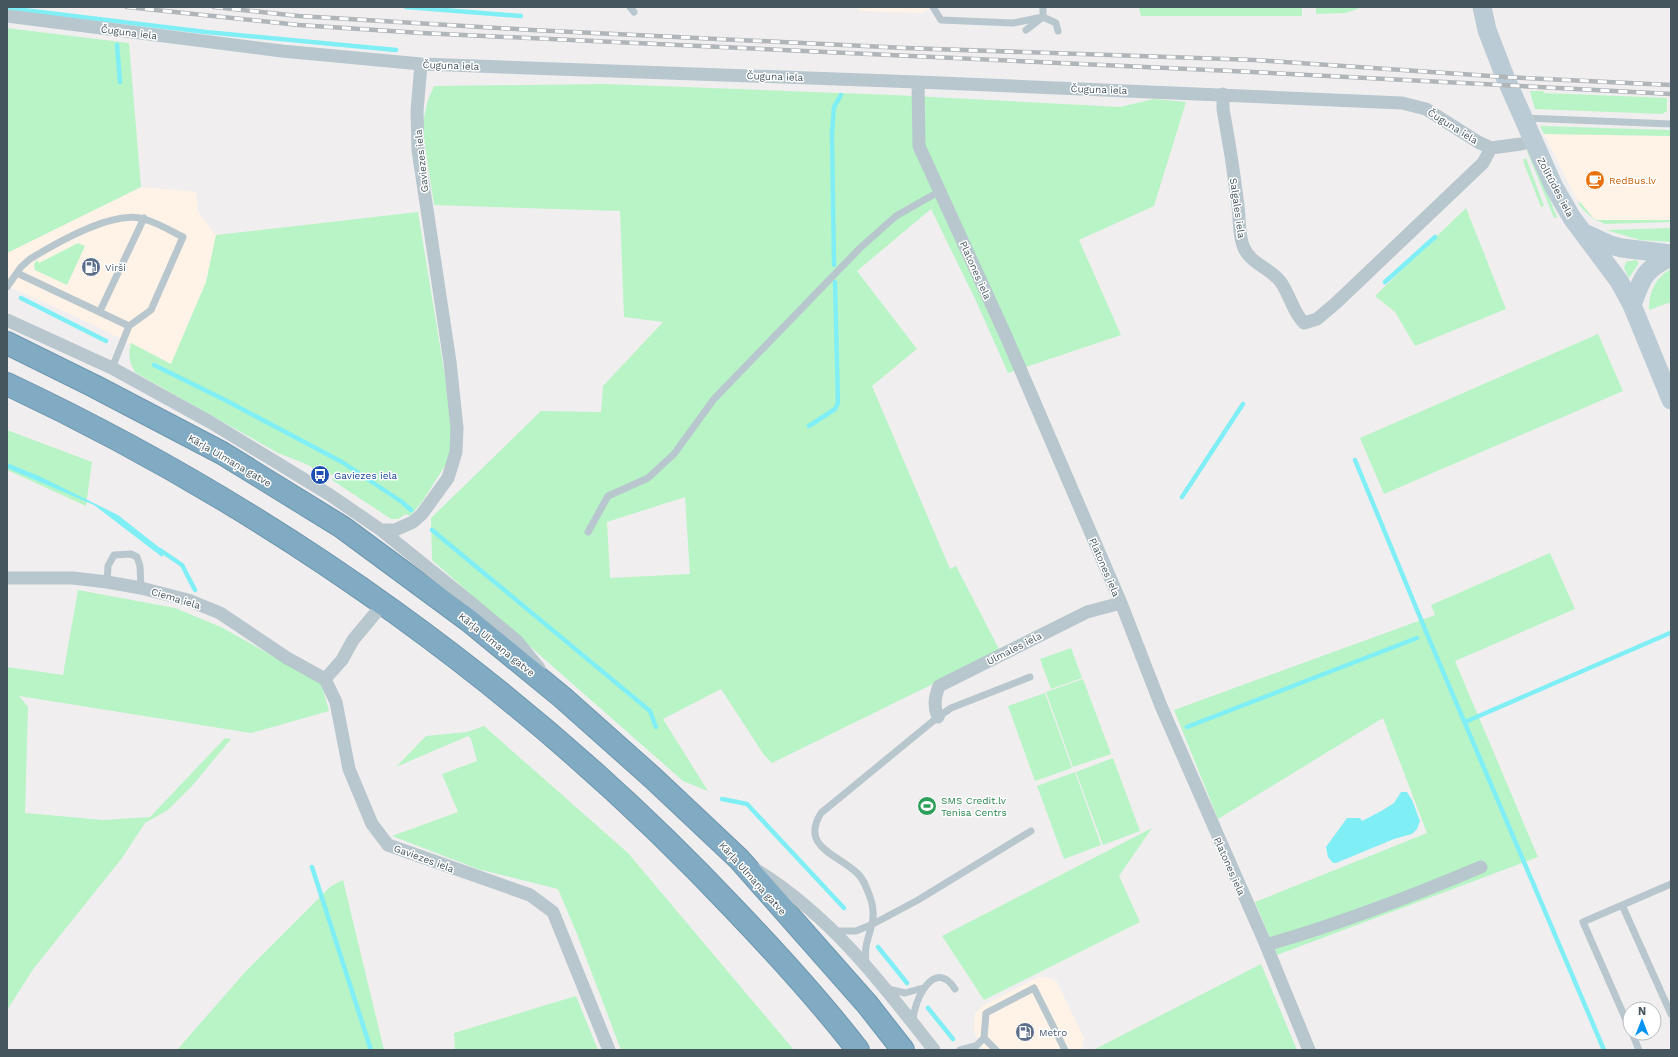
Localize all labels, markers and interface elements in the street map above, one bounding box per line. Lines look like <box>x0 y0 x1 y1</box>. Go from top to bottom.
street label: Čuguna iela <box>100 24 158 41</box>
street label: Čuguna iela <box>422 59 480 72</box>
street label: Čuguna iela <box>746 70 804 83</box>
street label: Čuguna iela <box>1070 83 1128 96</box>
street label: Čuguna iela <box>1426 107 1480 146</box>
street label: Gaviezes iela <box>413 129 430 193</box>
street label: Zolitūdes iela <box>1535 156 1576 219</box>
cafe icon: RedBus.lv <box>1584 169 1606 191</box>
place label: RedBus.lv <box>1609 175 1657 186</box>
street label: Salgales iela <box>1228 177 1247 239</box>
street label: Platones iela <box>958 239 993 301</box>
fuel station icon: Virši <box>80 256 102 278</box>
place label: Virši <box>105 262 126 273</box>
street label: Kārļa Ulmaņa gatve <box>186 432 274 490</box>
bus stop icon: Gaviezes iela <box>309 464 331 486</box>
place label: Gaviezes iela <box>334 470 398 481</box>
street label: Platones iela <box>1087 536 1122 598</box>
street label: Ciema iela <box>150 586 202 611</box>
street label: Kārļa Ulmaņa gatve <box>456 610 537 679</box>
street label: Ulmales iela <box>985 630 1044 667</box>
sports icon: SMS Credit.lv Tenisa Centrs <box>916 795 938 817</box>
place label: SMS Credit.lv Tenisa Centrs <box>941 795 1007 818</box>
street label: Platones iela <box>1212 835 1247 897</box>
street label: Kārļa Ulmaņa gatve <box>716 840 788 918</box>
street label: Gaviezes iela <box>392 842 456 875</box>
north arrow <box>1622 1001 1662 1041</box>
text: N <box>1638 1005 1646 1018</box>
fuel station icon: Metro <box>1014 1021 1036 1043</box>
place label: Metro <box>1039 1027 1067 1038</box>

